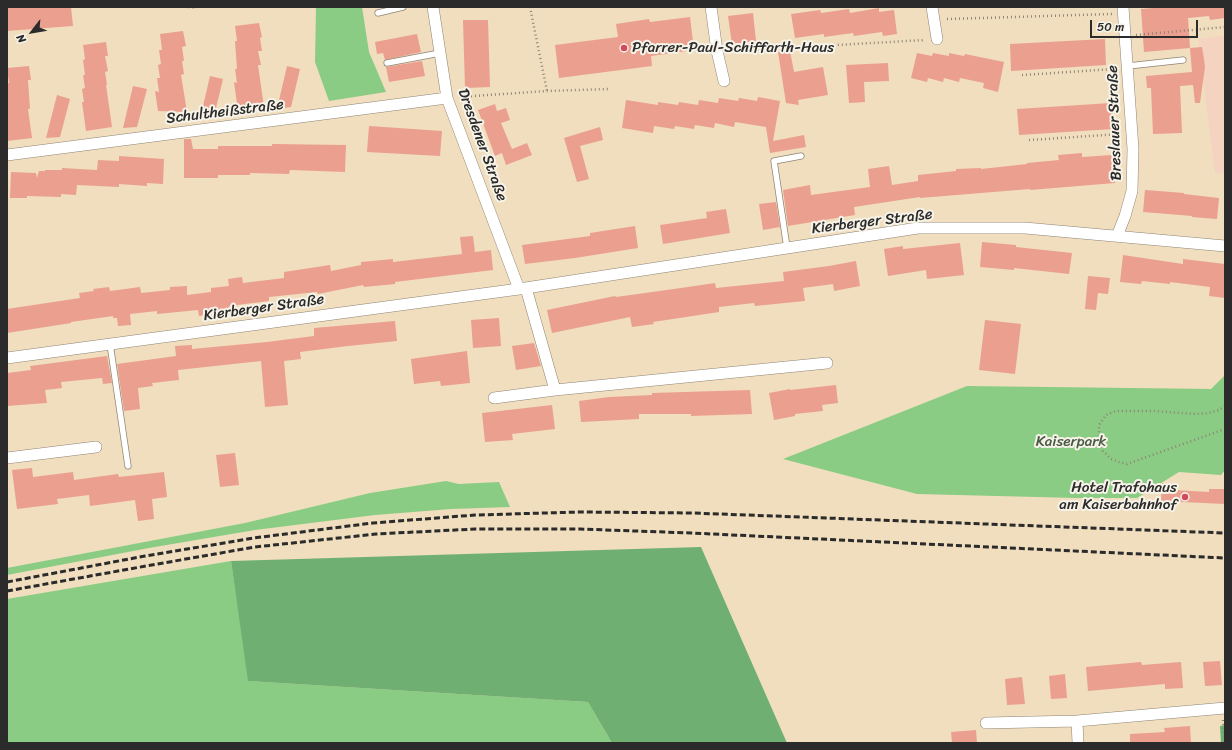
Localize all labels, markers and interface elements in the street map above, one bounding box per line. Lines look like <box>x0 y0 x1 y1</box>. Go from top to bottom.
north arrow <box>12 12 52 52</box>
scale bar <box>1092 12 1200 38</box>
text: 50 m <box>1097 16 1124 38</box>
text: N <box>11 30 31 47</box>
place label: Pfarrer-Paul-Schiffarth-Haus <box>632 39 834 57</box>
marker: Pfarrer-Paul-Schiffarth-Haus <box>619 43 629 53</box>
street label: Breslauer Straße <box>1104 65 1126 181</box>
street label: Dresdener Straße <box>453 86 511 204</box>
street label: Schultheißstraße <box>165 96 285 128</box>
street label: Kierberger Straße <box>811 206 933 238</box>
street label: Kierberger Straße <box>203 291 325 325</box>
park label: Kaiserpark <box>1036 433 1106 451</box>
place label: Hotel Trafohaus am Kaiserbahnhof <box>1059 479 1177 514</box>
marker: Hotel Trafohaus am Kaiserbahnhof <box>1180 492 1190 502</box>

